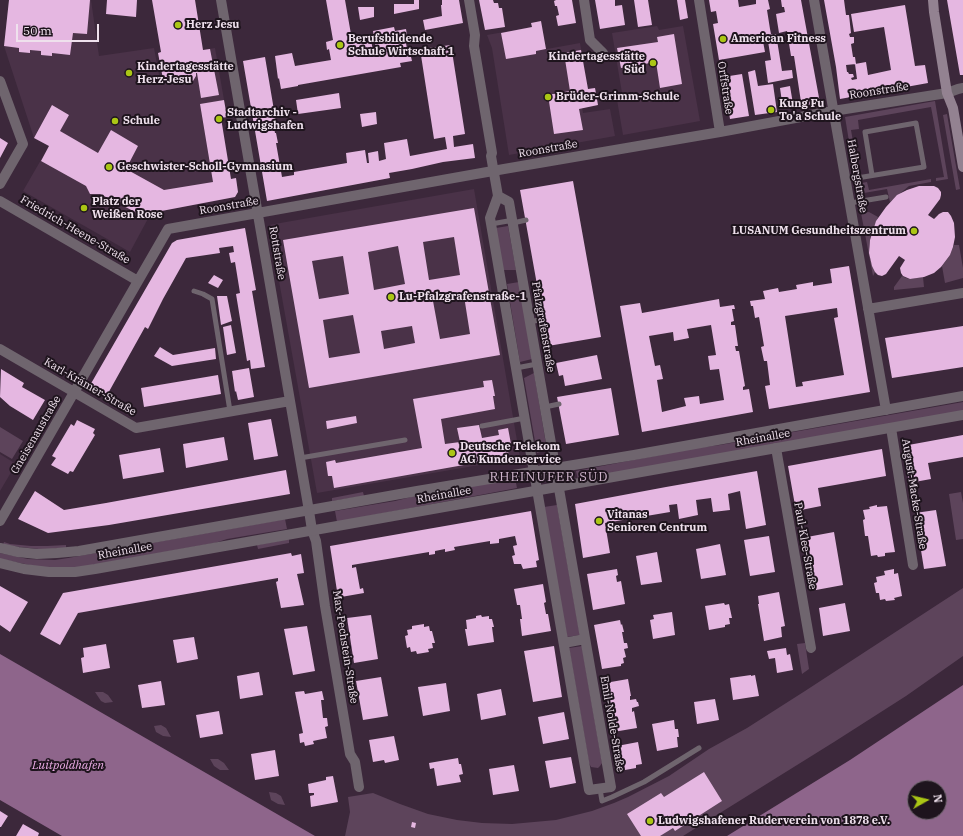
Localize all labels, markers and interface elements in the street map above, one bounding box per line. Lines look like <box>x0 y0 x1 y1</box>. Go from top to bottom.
scale bar <box>18 16 101 42</box>
place label: Herz Jesu <box>186 18 239 32</box>
marker: Herz Jesu <box>173 20 183 30</box>
text: 50 m <box>23 23 52 38</box>
place label: Berufsbildende Schule Wirtschaft 1 <box>348 32 454 58</box>
place label: American Fitness <box>731 32 826 46</box>
marker: American Fitness <box>718 34 728 44</box>
marker: Berufsbildende Schule Wirtschaft 1 <box>335 40 345 50</box>
place label: Kindertagesstätte Süd <box>548 50 645 76</box>
marker: Kindertagesstätte Süd <box>648 58 658 68</box>
place label: Kindertagesstätte Herz-Jesu <box>137 60 234 86</box>
street label: Orffstraße <box>714 61 736 115</box>
marker: Kindertagesstätte Herz-Jesu <box>124 68 134 78</box>
street label: Roonstraße <box>848 80 910 102</box>
place label: Brüder-Grimm-Schule <box>556 90 679 104</box>
marker: Brüder-Grimm-Schule <box>543 92 553 102</box>
place label: Kung Fu To'a Schule <box>779 97 841 123</box>
marker: Kung Fu To'a Schule <box>766 105 776 115</box>
place label: Stadtarchiv - Ludwigshafen <box>227 106 304 132</box>
place label: Schule <box>123 114 160 128</box>
marker: Stadtarchiv - Ludwigshafen <box>214 114 224 124</box>
marker: Schule <box>110 116 120 126</box>
street label: Roonstraße <box>517 137 579 161</box>
street label: Halbergstraße <box>844 138 870 214</box>
place label: Geschwister-Scholl-Gymnasium <box>117 160 293 174</box>
marker: Geschwister-Scholl-Gymnasium <box>104 162 114 172</box>
street label: Friedrich-Heene-Straße <box>18 193 132 267</box>
street label: Roonstraße <box>198 194 260 218</box>
place label: Platz der Weißen Rose <box>92 195 163 221</box>
marker: Platz der Weißen Rose <box>79 203 89 213</box>
place label: LUSANUM Gesundheitszentrum <box>732 224 906 238</box>
street label: Rottstraße <box>266 225 288 281</box>
marker: LUSANUM Gesundheitszentrum <box>909 226 919 236</box>
street label: Pfalzgrafenstraße <box>529 281 557 373</box>
place label: Lu-Pfalzgrafenstraße-1 <box>399 290 526 304</box>
marker: Lu-Pfalzgrafenstraße-1 <box>386 292 396 302</box>
street label: Karl-Krämer-Straße <box>42 355 138 419</box>
street label: Gneisenaustraße <box>8 393 64 477</box>
street label: Rheinallee <box>735 427 791 449</box>
street label: August-Macke-Straße <box>899 438 929 550</box>
place label: Deutsche Telekom AG Kundenservice <box>460 440 561 466</box>
marker: Deutsche Telekom AG Kundenservice <box>447 448 457 458</box>
district label: RHEINUFER SÜD <box>489 469 609 485</box>
street label: Rheinallee <box>416 484 472 506</box>
street label: Paul-Klee-Straße <box>791 501 819 591</box>
place label: Vitanas Senioren Centrum <box>607 508 707 534</box>
marker: Vitanas Senioren Centrum <box>594 516 604 526</box>
street label: Rheinallee <box>97 540 153 562</box>
street label: Max-Pechstein-Straße <box>330 589 360 705</box>
street label: Emil-Nolde-Straße <box>597 675 627 773</box>
water label: Luitpoldhafen <box>32 759 104 773</box>
north arrow <box>907 780 947 820</box>
text: N <box>930 793 945 804</box>
place label: Ludwigshafener Ruderverein von 1878 e.V. <box>658 814 890 828</box>
marker: Ludwigshafener Ruderverein von 1878 e.V. <box>645 816 655 826</box>

